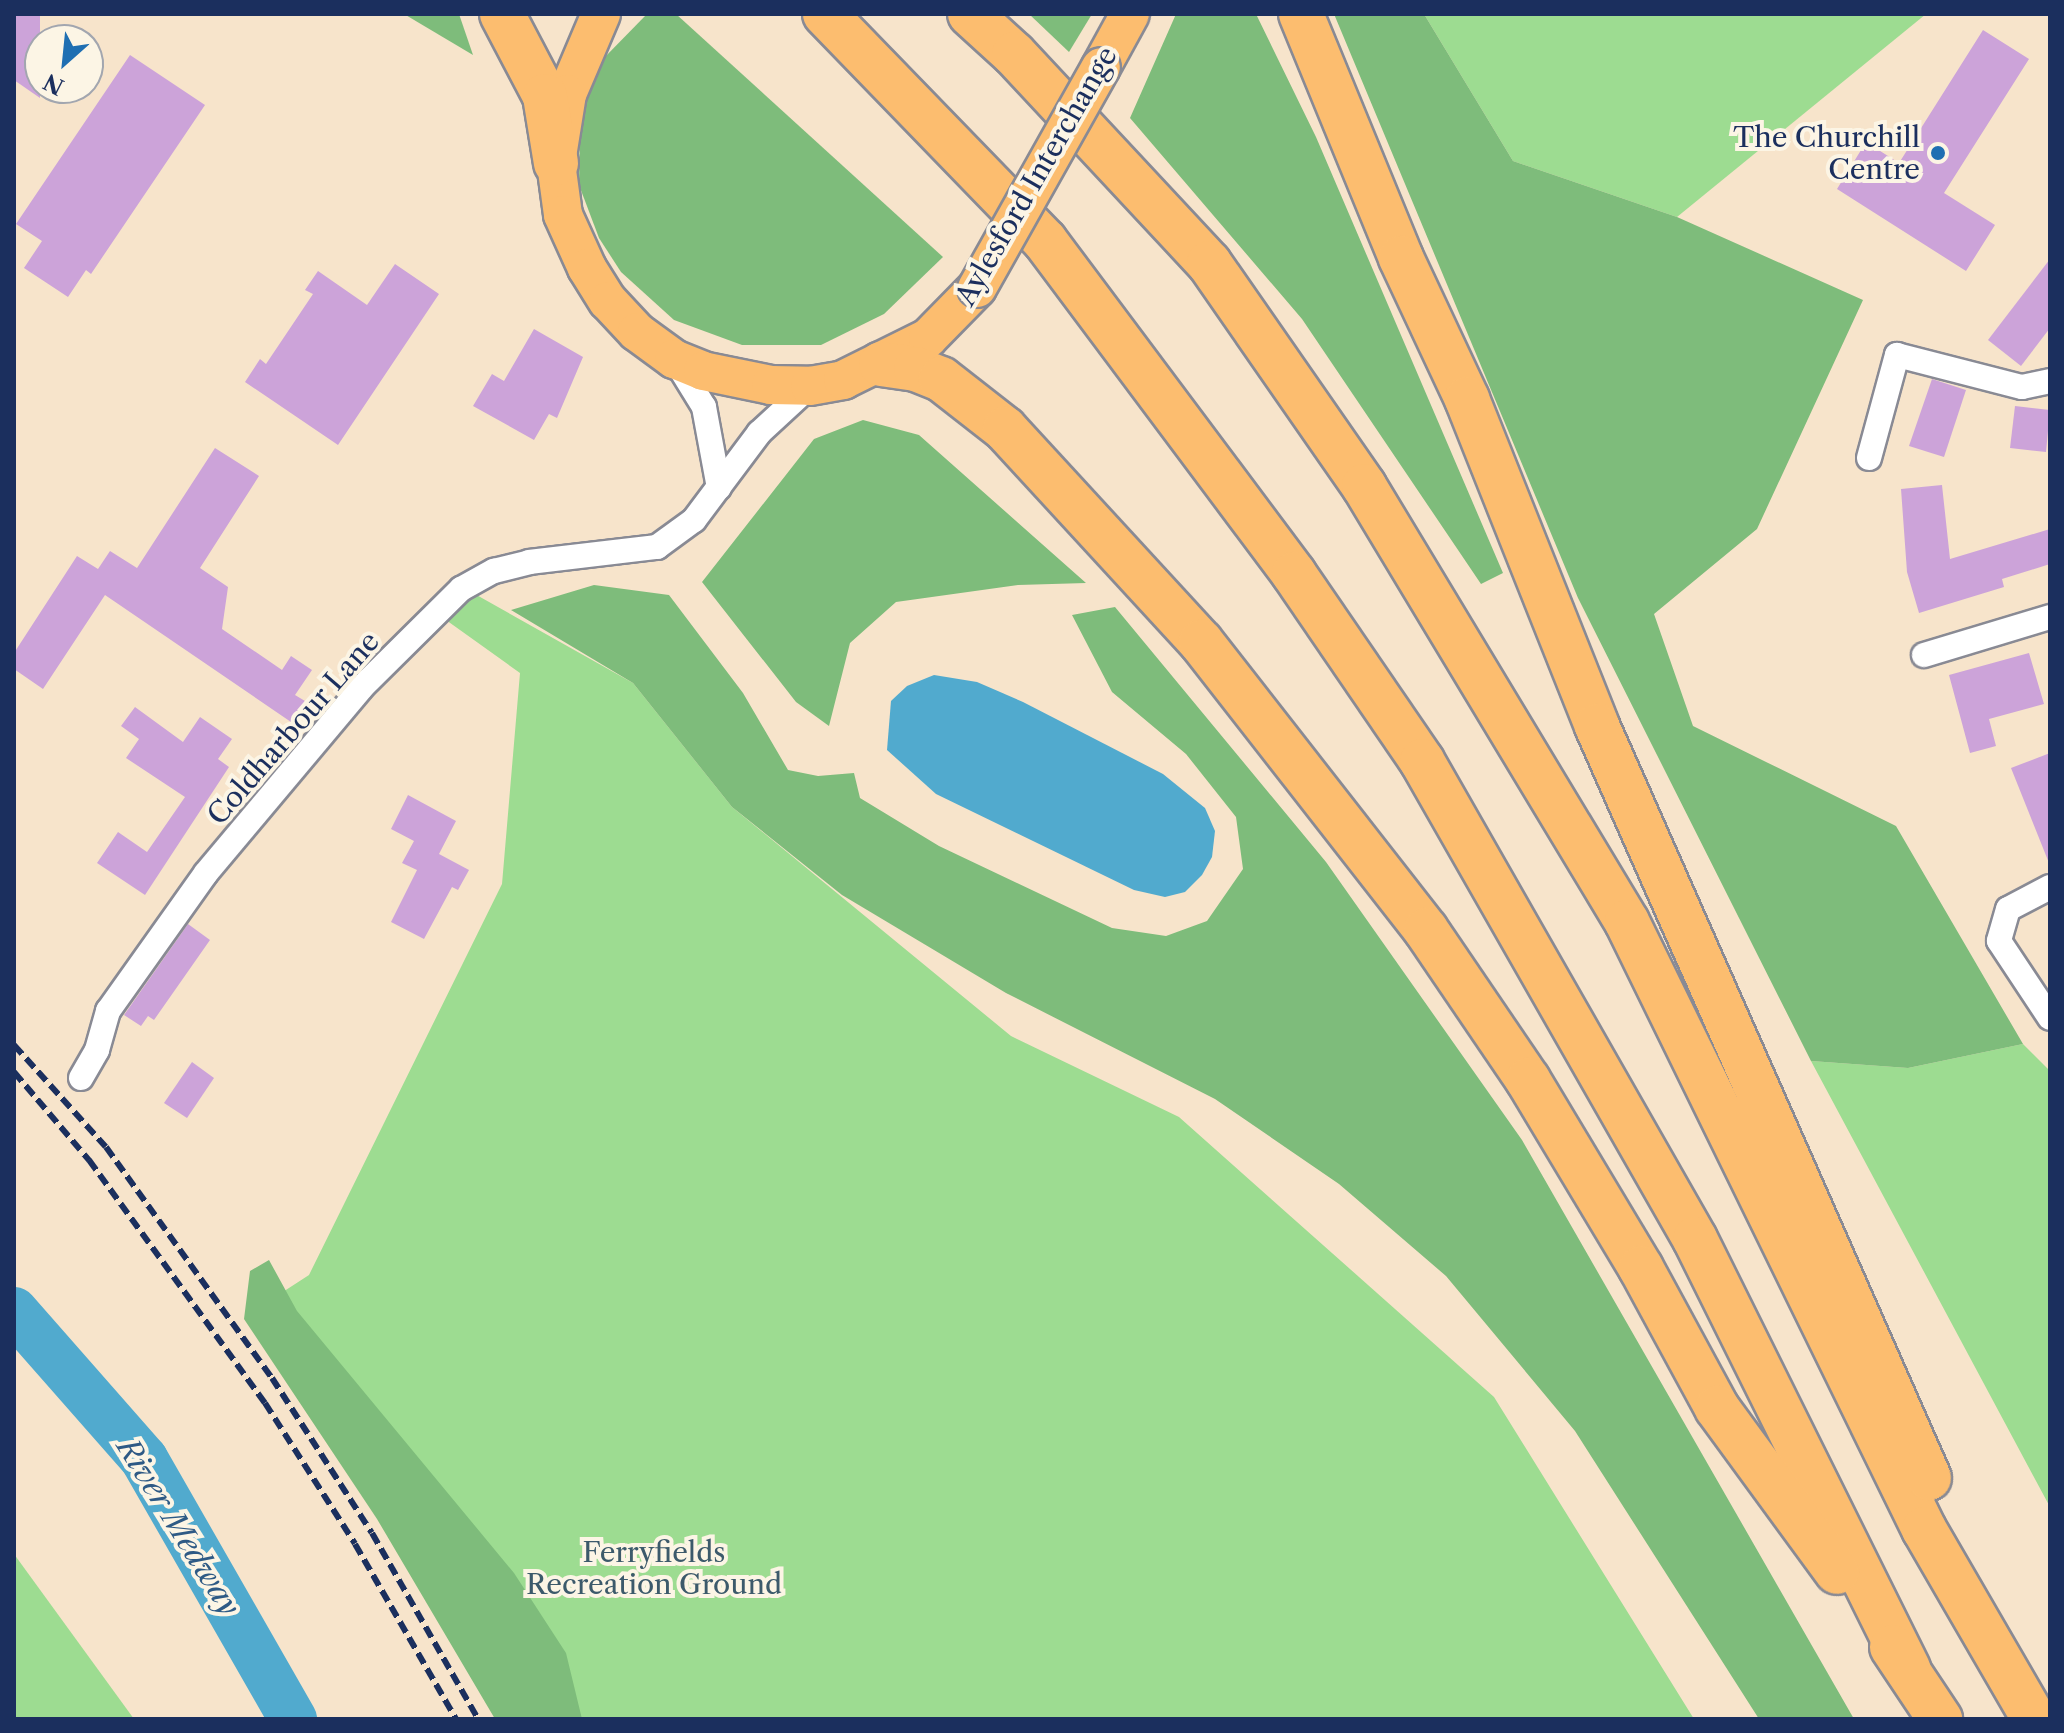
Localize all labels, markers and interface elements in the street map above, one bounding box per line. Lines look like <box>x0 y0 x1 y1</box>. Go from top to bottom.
north arrow <box>24 24 104 104</box>
street label: Aylesford Interchange <box>948 41 1124 311</box>
text: N <box>39 68 68 100</box>
place label: The Churchill Centre <box>1733 120 1920 186</box>
marker: The Churchill Centre <box>1927 142 1949 164</box>
street label: Coldharbour Lane <box>200 624 386 832</box>
water label: River Medway <box>109 1431 247 1623</box>
park label: Ferryfields Recreation Ground <box>526 1535 782 1601</box>

